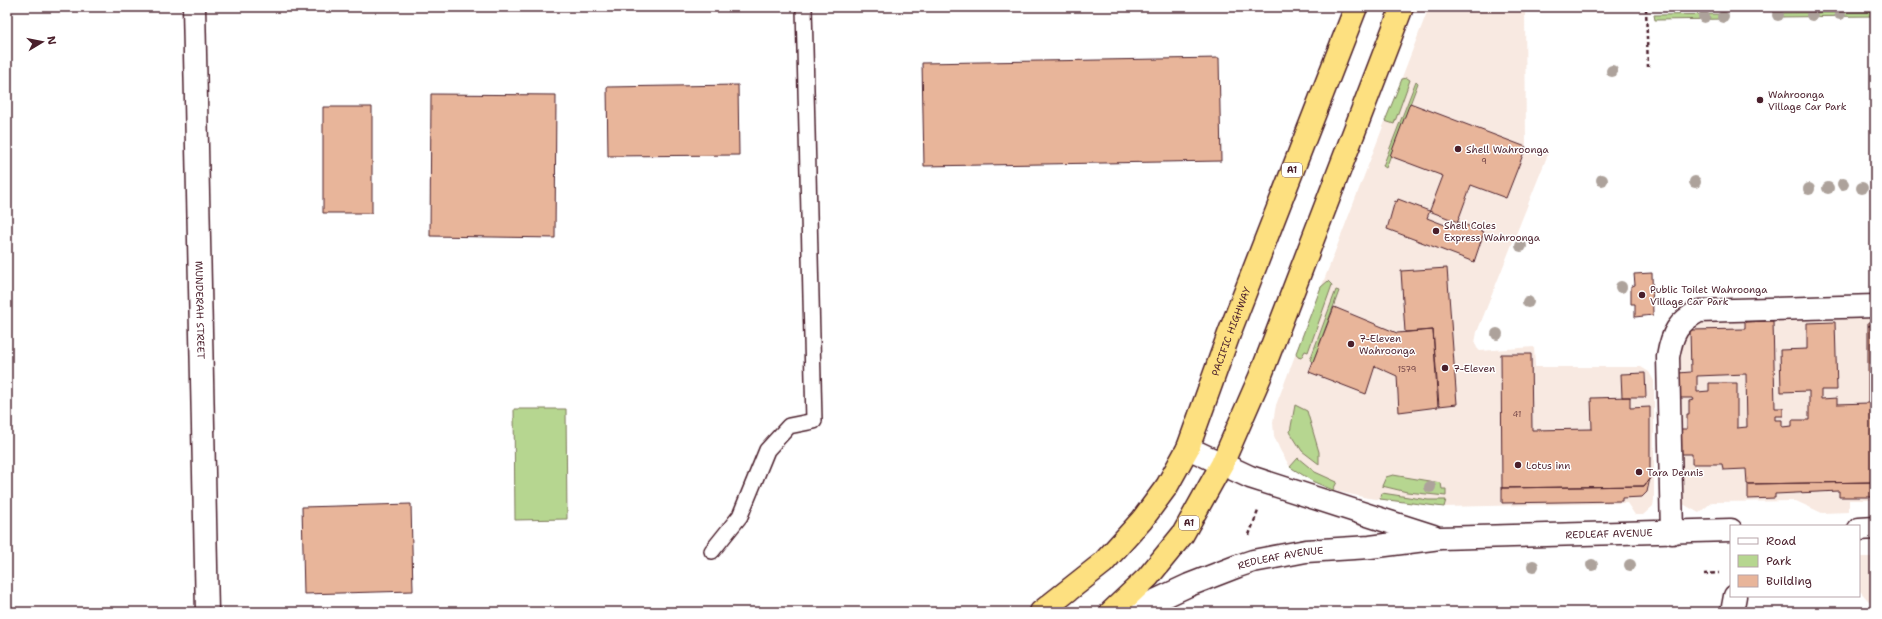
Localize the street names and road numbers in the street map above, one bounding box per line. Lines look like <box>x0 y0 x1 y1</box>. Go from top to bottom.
road number: A1 <box>1282 163 1302 177</box>
street label: MUNDERAH STREET <box>193 261 208 359</box>
street label: PACIFIC HIGHWAY <box>1208 285 1253 377</box>
road number: A1 <box>1179 516 1199 530</box>
street label: REDLEAF AVENUE <box>1565 526 1653 541</box>
street label: REDLEAF AVENUE <box>1236 543 1324 572</box>

